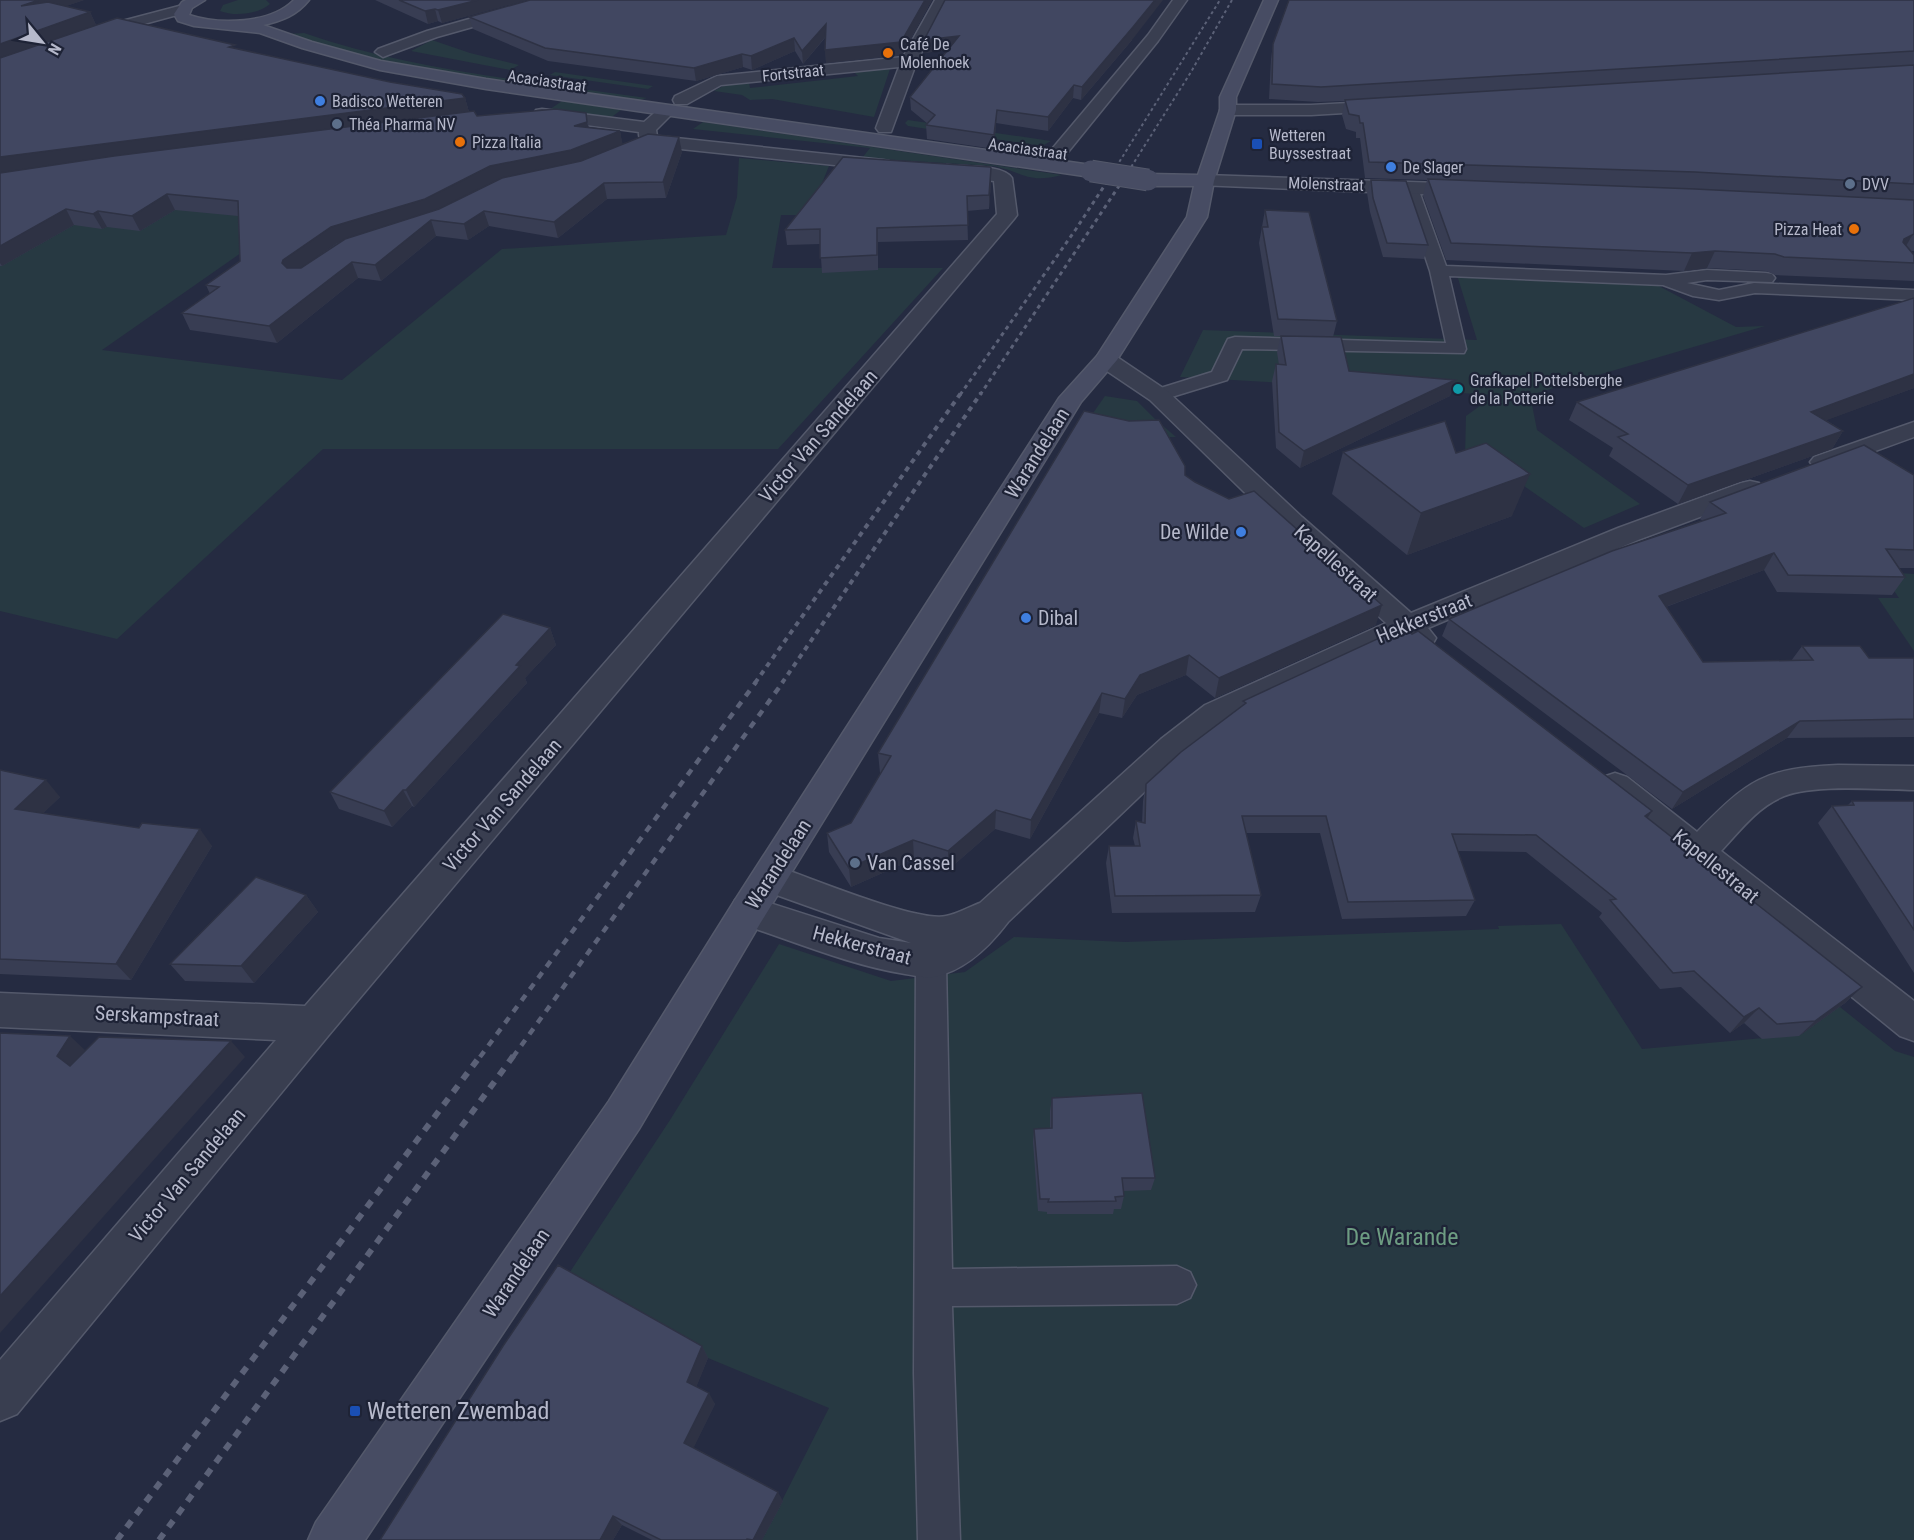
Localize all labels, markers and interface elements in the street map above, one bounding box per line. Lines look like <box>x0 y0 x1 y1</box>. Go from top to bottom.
north arrow <box>12 12 72 72</box>
place label: Café De Molenhoek <box>900 35 970 72</box>
text: N <box>44 40 65 58</box>
marker: Café De Molenhoek <box>881 46 895 60</box>
street label: Fortstraat <box>761 60 825 86</box>
street label: Acaciastraat <box>506 66 588 96</box>
place label: Badisco Wetteren <box>332 92 443 111</box>
marker: Badisco Wetteren <box>313 94 327 108</box>
place label: Théa Pharma NV <box>349 115 455 134</box>
marker: Théa Pharma NV <box>330 117 344 131</box>
place label: Wetteren Buyssestraat <box>1269 126 1351 163</box>
place label: Pizza Italia <box>472 133 541 152</box>
street label: Acaciastraat <box>987 134 1069 164</box>
marker: Pizza Italia <box>453 135 467 149</box>
marker: Wetteren Buyssestraat <box>1250 137 1264 151</box>
place label: De Slager <box>1403 158 1463 177</box>
marker: De Slager <box>1384 160 1398 174</box>
street label: Molenstraat <box>1288 173 1364 195</box>
place label: DVV <box>1862 175 1889 194</box>
marker: DVV <box>1843 177 1857 191</box>
place label: Pizza Heat <box>1774 220 1842 239</box>
marker: Pizza Heat <box>1847 222 1861 236</box>
street label: Victor Van Sandelaan <box>754 365 882 507</box>
place label: Grafkapel Pottelsberghe de la Potterie <box>1470 371 1622 408</box>
marker: Grafkapel Pottelsberghe de la Potterie <box>1451 382 1465 396</box>
street label: Warandelaan <box>1000 403 1074 503</box>
street label: Kapellestraat <box>1289 519 1383 607</box>
place label: De Wilde <box>1160 520 1229 544</box>
marker: De Wilde <box>1234 525 1248 539</box>
street label: Hekkerstraat <box>1373 588 1475 648</box>
place label: Dibal <box>1038 606 1078 630</box>
marker: Dibal <box>1019 611 1033 625</box>
street label: Victor Van Sandelaan <box>438 734 566 876</box>
street label: Warandelaan <box>740 815 816 913</box>
street label: Kapellestraat <box>1668 824 1764 908</box>
place label: Van Cassel <box>867 851 955 875</box>
marker: Van Cassel <box>848 856 862 870</box>
street label: Hekkerstraat <box>810 920 914 970</box>
street label: Serskampstraat <box>94 1001 220 1031</box>
street label: Victor Van Sandelaan <box>124 1103 250 1247</box>
park label: De Warande <box>1346 1223 1458 1251</box>
street label: Warandelaan <box>477 1224 555 1322</box>
place label: Wetteren Zwembad <box>367 1397 549 1425</box>
marker: Wetteren Zwembad <box>348 1404 362 1418</box>

